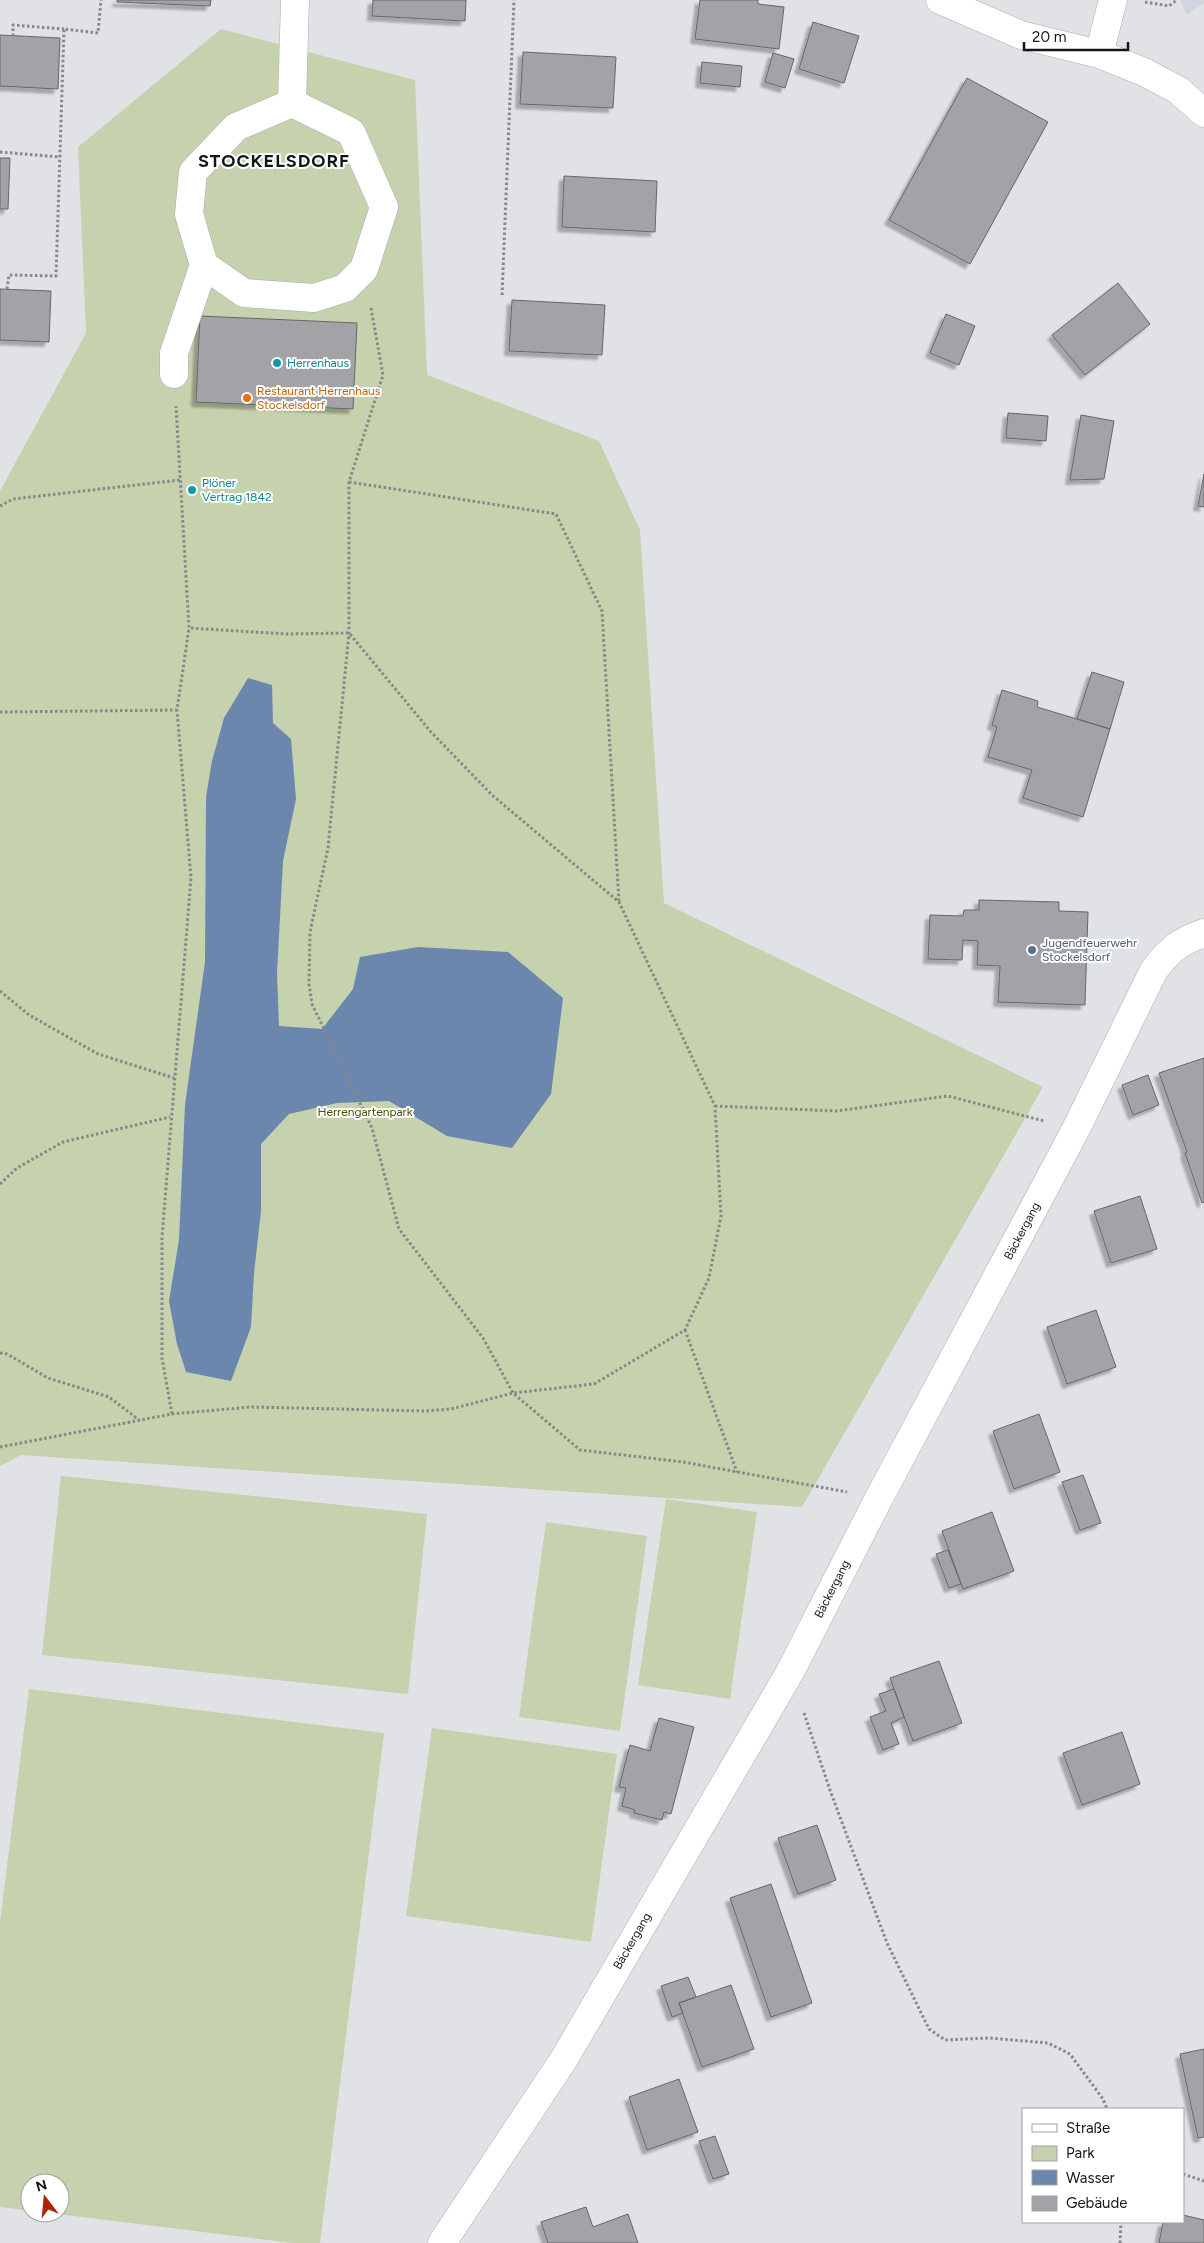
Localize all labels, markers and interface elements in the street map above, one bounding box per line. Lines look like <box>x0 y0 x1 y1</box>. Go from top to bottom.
scale bar <box>1024 20 1128 52</box>
text: 20 m <box>1032 28 1066 46</box>
district label: STOCKELSDORF <box>198 150 350 172</box>
place label: Herrenhaus <box>287 356 349 370</box>
marker: Herrenhaus <box>271 357 283 369</box>
place label: Restaurant Herrenhaus Stockelsdorf <box>257 384 381 412</box>
marker: Restaurant Herrenhaus Stockelsdorf <box>241 392 253 404</box>
place label: Plöner Vertrag 1842 <box>202 476 272 504</box>
marker: Plöner Vertrag 1842 <box>186 484 198 496</box>
place label: Jugendfeuerwehr Stockelsdorf <box>1042 936 1137 964</box>
marker: Jugendfeuerwehr Stockelsdorf <box>1026 944 1038 956</box>
park label: Herrengartenpark <box>318 1105 413 1119</box>
street label: Bäckergang <box>1001 1200 1043 1262</box>
street label: Bäckergang <box>811 1558 853 1620</box>
street label: Bäckergang <box>610 1910 654 1972</box>
legend <box>1022 2108 1184 2223</box>
text: Straße <box>1066 2119 1110 2137</box>
text: Park <box>1066 2144 1095 2162</box>
text: Wasser <box>1066 2169 1115 2187</box>
north arrow <box>20 2173 70 2223</box>
text: N <box>34 2176 49 2196</box>
text: Gebäude <box>1066 2194 1127 2212</box>

